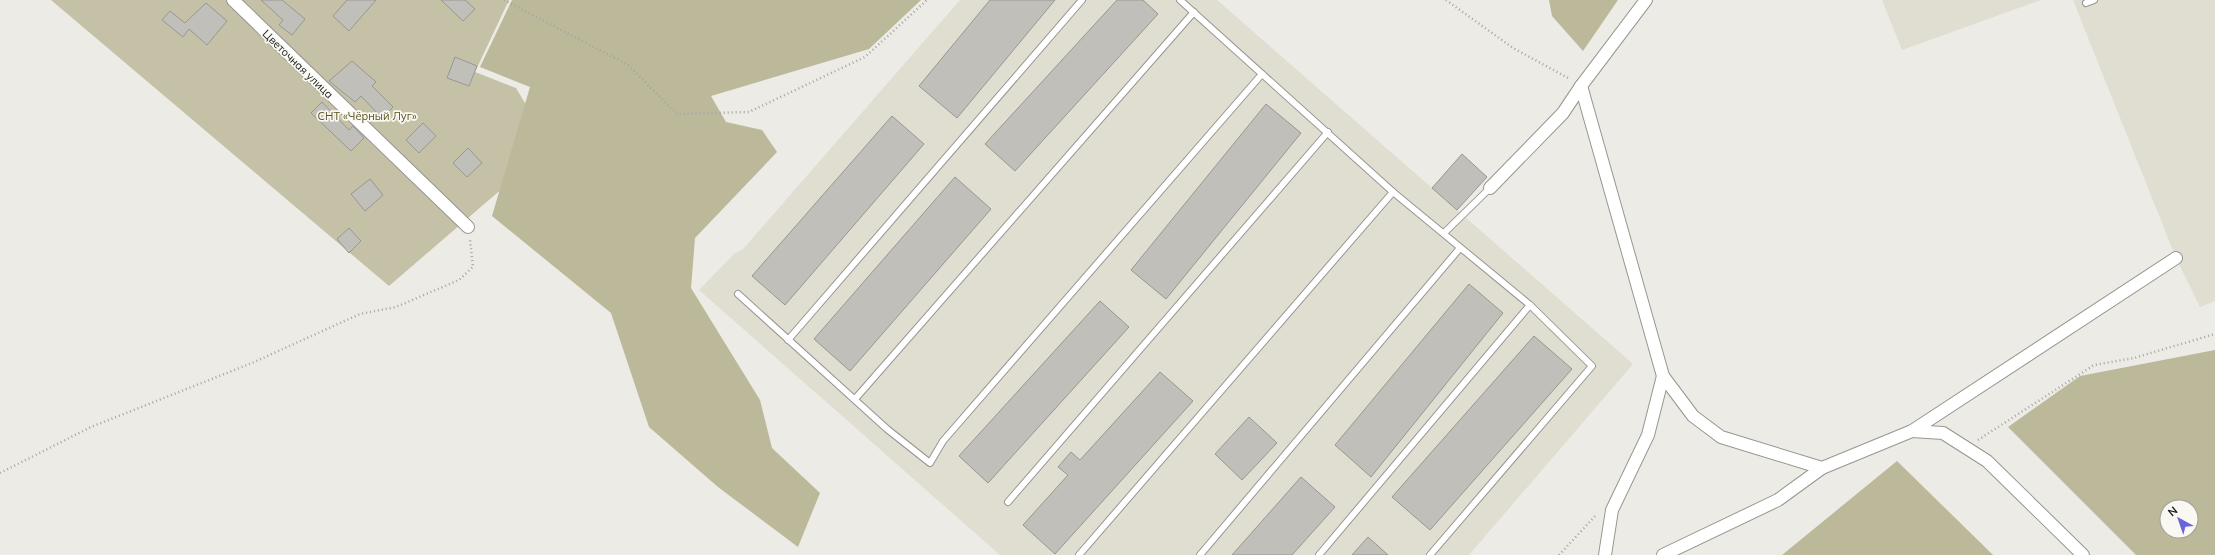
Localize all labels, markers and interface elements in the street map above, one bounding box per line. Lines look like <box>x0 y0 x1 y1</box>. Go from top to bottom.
street label: Цветочная улица <box>260 27 336 101</box>
park label: СНТ «Чёрный Луг» <box>317 109 417 123</box>
north arrow <box>2159 499 2199 539</box>
text: N <box>2165 503 2180 519</box>

